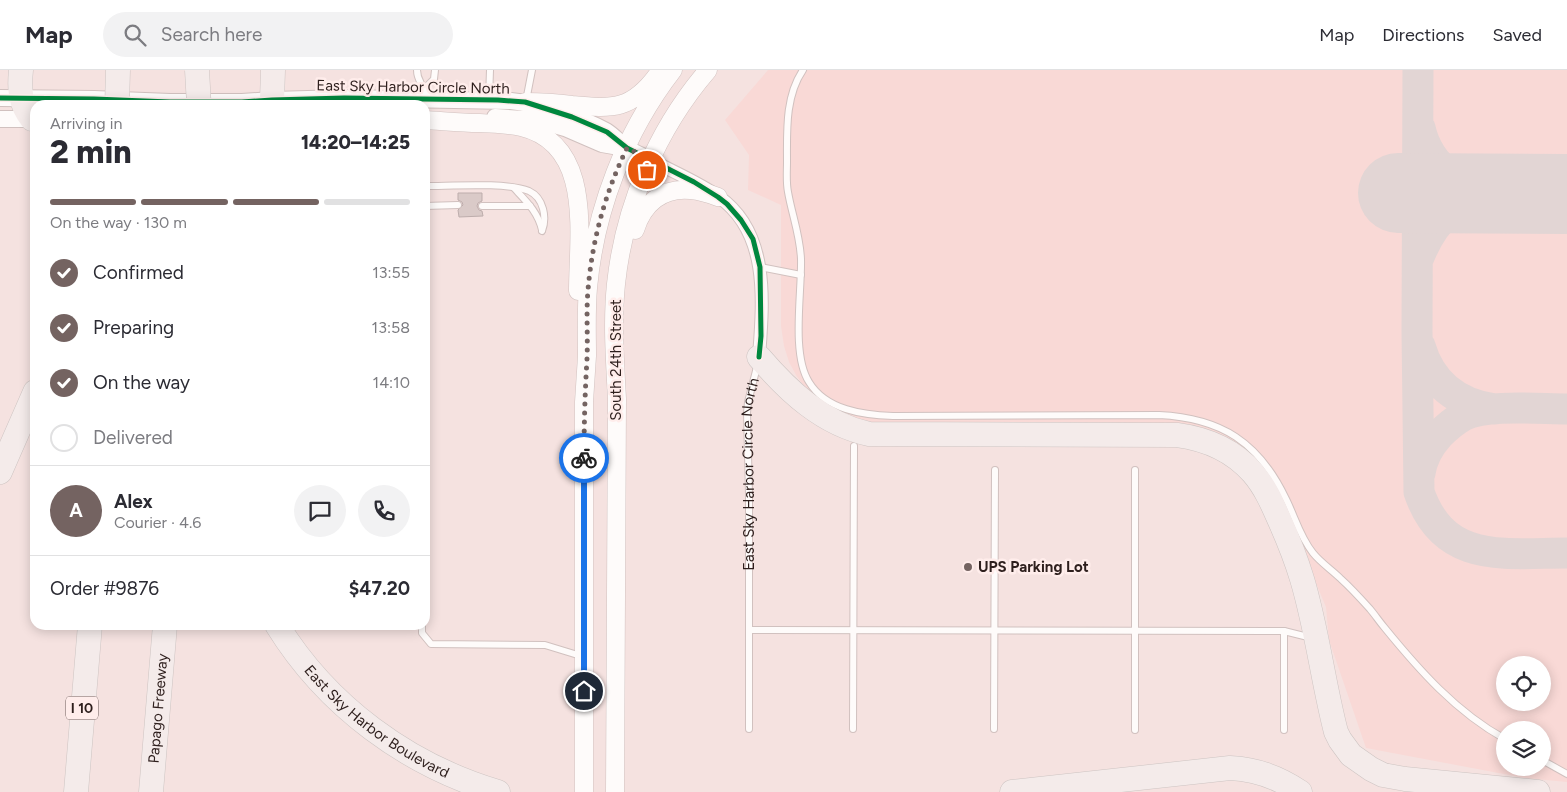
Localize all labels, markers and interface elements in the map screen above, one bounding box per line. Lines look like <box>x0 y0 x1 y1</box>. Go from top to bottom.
search box <box>103 12 453 57</box>
text: Map <box>25 20 73 49</box>
icon: search <box>121 21 149 49</box>
text: Search here <box>161 23 262 46</box>
text: Map <box>1319 24 1354 46</box>
text: Directions <box>1382 24 1464 46</box>
text: Saved <box>1492 24 1542 46</box>
street label: East Sky Harbor Circle North <box>316 76 510 98</box>
text: Arriving in <box>50 114 122 133</box>
text: 14:20–14:25 <box>301 131 410 154</box>
text: 2 min <box>50 133 132 171</box>
pin <box>626 149 668 191</box>
icon: bag <box>633 156 661 184</box>
text: On the way · 130 m <box>50 213 187 232</box>
icon: check <box>50 259 78 287</box>
text: Confirmed <box>93 261 184 284</box>
text: 13:55 <box>372 263 410 282</box>
street label: South 24th Street <box>607 299 625 421</box>
icon: check <box>50 314 78 342</box>
text: Preparing <box>93 316 174 339</box>
text: 13:58 <box>372 318 410 337</box>
icon: check <box>50 369 78 397</box>
text: On the way <box>93 371 190 394</box>
text: 14:10 <box>373 373 410 392</box>
street label: East Sky Harbor Circle North <box>738 376 763 571</box>
text: Delivered <box>93 426 173 449</box>
courier <box>559 433 609 483</box>
icon: bike <box>570 444 598 472</box>
button: chat <box>294 485 346 537</box>
button: phone <box>358 485 410 537</box>
text: Alex <box>114 490 153 513</box>
text: A <box>69 499 83 522</box>
text: Courier · 4.6 <box>114 513 201 532</box>
place label: UPS Parking Lot <box>978 558 1089 576</box>
marker: UPS Parking Lot <box>962 561 974 573</box>
text: Order #9876 <box>50 577 159 600</box>
text: $47.20 <box>349 577 410 600</box>
street label: Papago Freeway <box>144 652 172 764</box>
map controls <box>1496 656 1551 776</box>
button: locate <box>1496 656 1551 711</box>
street label: East Sky Harbor Boulevard <box>300 661 452 782</box>
pin <box>563 670 605 712</box>
icon: home <box>570 677 598 705</box>
road number: I 10 <box>66 696 98 720</box>
button: layers <box>1496 721 1551 776</box>

